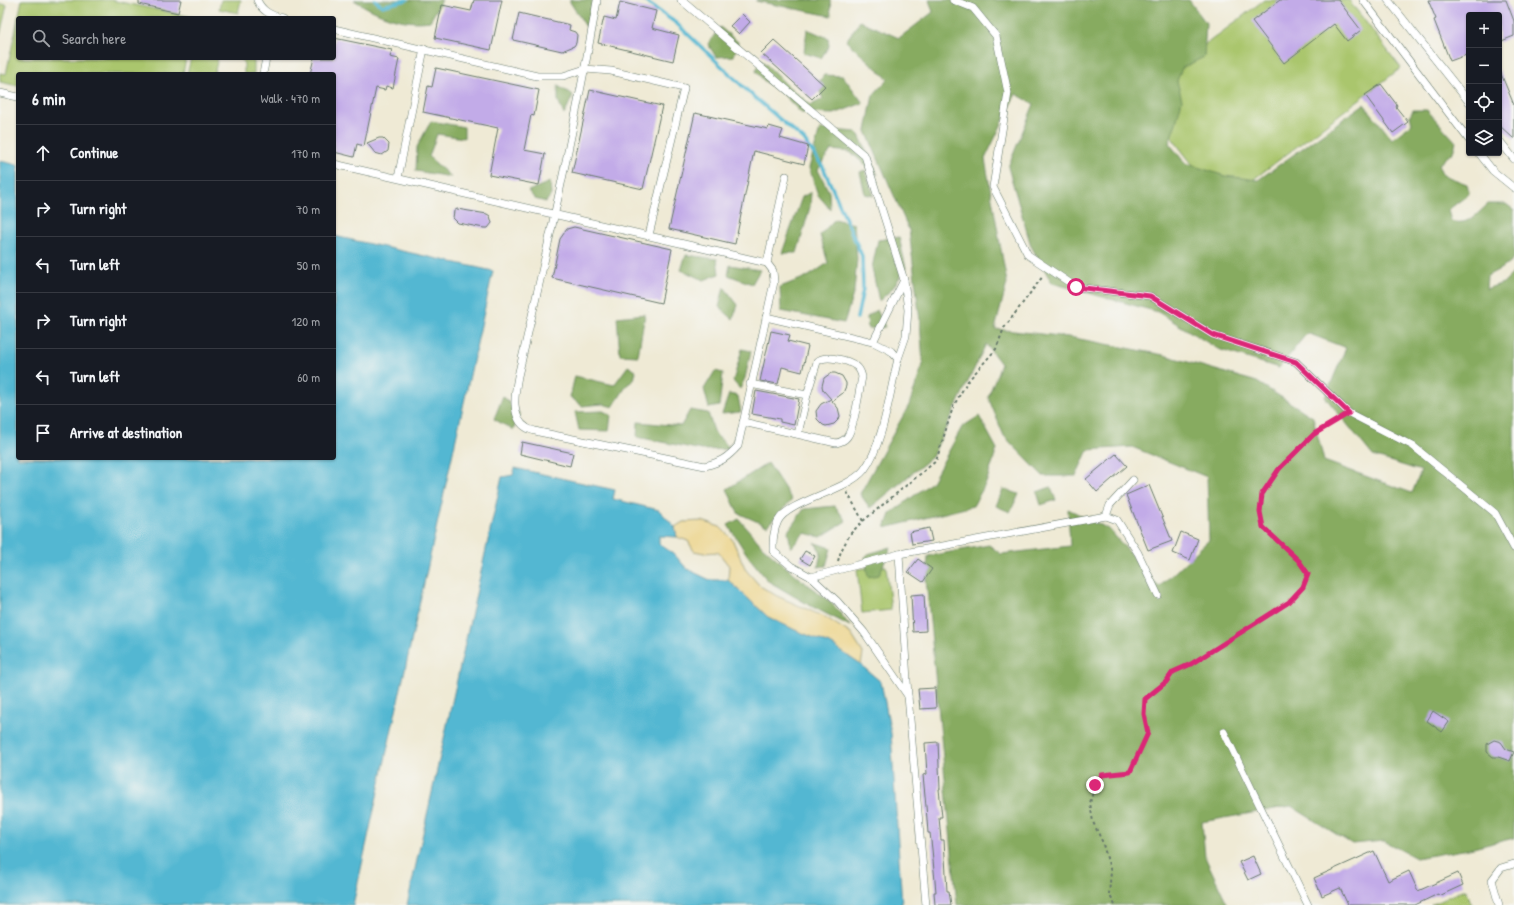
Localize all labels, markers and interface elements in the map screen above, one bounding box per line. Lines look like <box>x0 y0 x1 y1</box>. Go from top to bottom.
map controls <box>1466 12 1502 156</box>
button: + <box>1466 12 1502 48</box>
search box <box>16 16 336 60</box>
icon: search <box>30 27 52 49</box>
text: Search here <box>62 28 126 49</box>
button: − <box>1466 48 1502 84</box>
button: locate <box>1466 84 1502 120</box>
text: 6 min <box>32 87 66 110</box>
text: Walk · 470 m <box>260 89 320 107</box>
button: layers <box>1466 120 1502 156</box>
icon: ahead <box>32 142 54 164</box>
text: Continue <box>70 142 118 163</box>
text: 170 m <box>291 144 320 162</box>
icon: right <box>32 198 54 220</box>
text: Turn right <box>70 198 126 219</box>
text: 70 m <box>296 200 320 218</box>
icon: left <box>32 254 54 276</box>
text: Turn left <box>70 254 120 275</box>
text: 50 m <box>297 256 320 274</box>
route start <box>1067 278 1085 296</box>
icon: right <box>32 310 54 332</box>
text: Turn right <box>70 310 126 331</box>
text: 120 m <box>292 312 320 330</box>
icon: left <box>32 366 54 388</box>
text: Turn left <box>70 366 120 387</box>
text: 60 m <box>297 368 320 386</box>
icon: arrive <box>32 422 54 444</box>
text: Arrive at destination <box>70 422 182 443</box>
route end <box>1086 776 1104 794</box>

